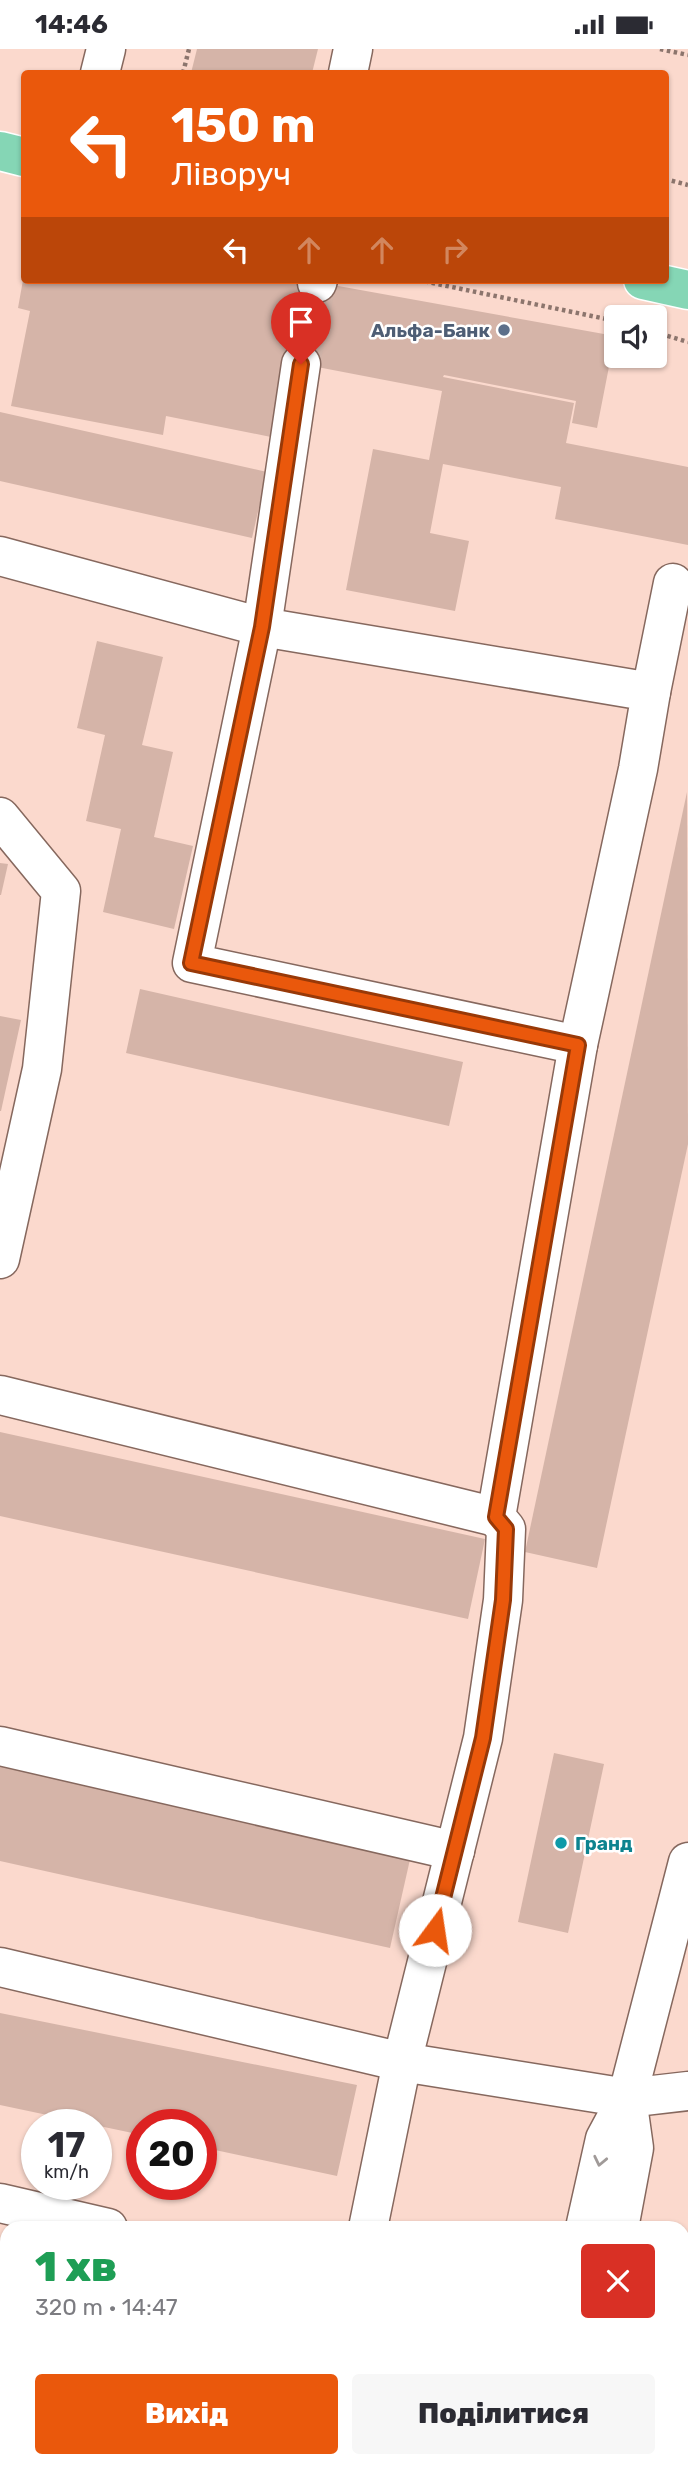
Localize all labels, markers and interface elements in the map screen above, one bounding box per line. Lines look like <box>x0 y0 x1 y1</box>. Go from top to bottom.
text: 14:46 <box>35 9 108 40</box>
text: 150 m <box>171 96 316 154</box>
icon: left <box>56 98 147 189</box>
text: Ліворуч <box>171 155 291 193</box>
icon: left <box>217 231 255 269</box>
icon: ahead <box>290 231 328 269</box>
icon: ahead <box>363 231 401 269</box>
icon: right <box>436 231 474 269</box>
pin <box>271 292 331 364</box>
icon: arrive <box>282 303 320 341</box>
map controls <box>604 305 667 368</box>
button: sound <box>604 305 667 368</box>
place label: Альфа-Банк <box>371 319 490 342</box>
marker: Альфа-Банк <box>496 322 512 338</box>
place label: Гранд <box>575 1832 633 1855</box>
marker: Гранд <box>553 1835 569 1851</box>
position arrow <box>398 1893 472 1967</box>
speed limit sign: 20 <box>126 2109 217 2200</box>
text: 17 <box>48 2124 85 2166</box>
one-way arrow <box>593 2154 608 2166</box>
text: km/h <box>44 2161 89 2183</box>
text: 1 хв <box>35 2242 117 2292</box>
button: close <box>581 2244 655 2318</box>
text: 320 m · 14:47 <box>35 2293 178 2321</box>
button: Вихід <box>35 2374 338 2454</box>
button: Поділитися <box>352 2374 655 2454</box>

